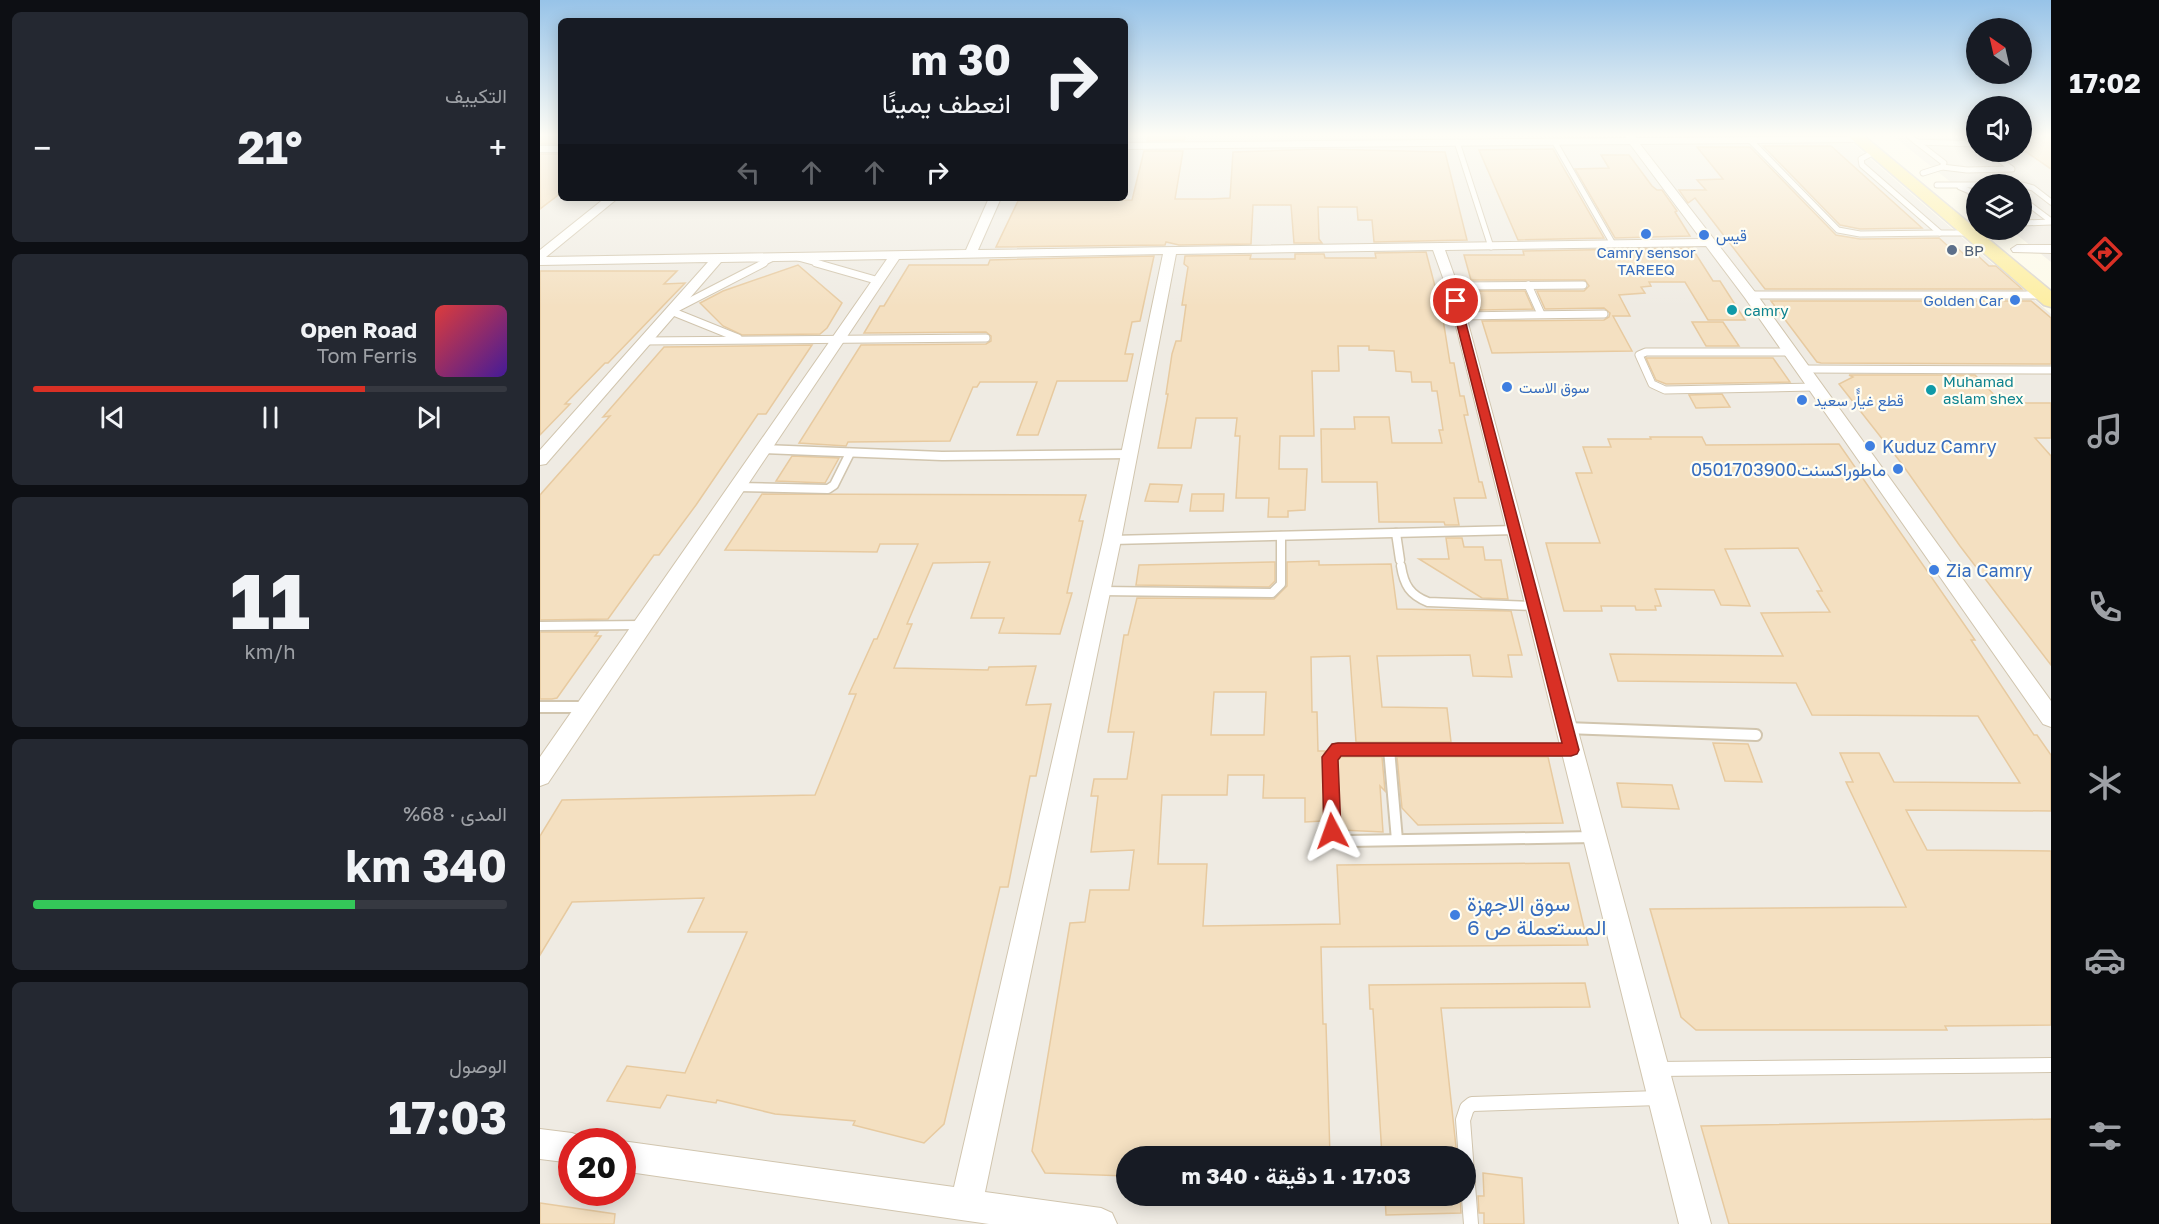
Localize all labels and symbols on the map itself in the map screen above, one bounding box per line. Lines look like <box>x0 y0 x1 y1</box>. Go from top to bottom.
north arrow <box>1966 18 2032 84</box>
place label: قيس <box>1716 226 1747 246</box>
marker: Camry sensor TAREEQ <box>1639 227 1653 241</box>
marker: قيس <box>1697 228 1711 242</box>
place label: BP <box>1964 241 1984 259</box>
place label: Camry sensor TAREEQ <box>1596 243 1696 278</box>
marker: BP <box>1945 243 1959 257</box>
pin <box>1430 275 1481 326</box>
place label: Golden Car <box>1923 291 2003 309</box>
marker: Golden Car <box>2008 293 2022 307</box>
place label: camry <box>1744 301 1789 319</box>
marker: camry <box>1725 303 1739 317</box>
place label: Muhamad aslam shex <box>1943 372 2024 407</box>
place label: سوق الاست <box>1519 378 1590 397</box>
marker: سوق الاست <box>1500 380 1514 394</box>
marker: Muhamad aslam shex <box>1924 383 1938 397</box>
place label: قطع غياًًر سعيد <box>1814 388 1904 412</box>
marker: قطع غياًًر سعيد <box>1795 393 1809 407</box>
place label: Kuduz Camry <box>1882 435 1997 457</box>
marker: Kuduz Camry <box>1863 439 1877 453</box>
place label: ماطوراكسنت0501703900 <box>1691 458 1886 481</box>
marker: ماطوراكسنت0501703900 <box>1891 462 1905 476</box>
place label: Zia Camry <box>1946 559 2032 581</box>
marker: Zia Camry <box>1927 563 1941 577</box>
position arrow <box>1300 799 1364 863</box>
place label: سوق الاجهزة المستعملة ص 6 <box>1467 890 1606 940</box>
marker: سوق الاجهزة المستعملة ص 6 <box>1448 908 1462 922</box>
speed limit sign: 20 <box>558 1128 636 1206</box>

